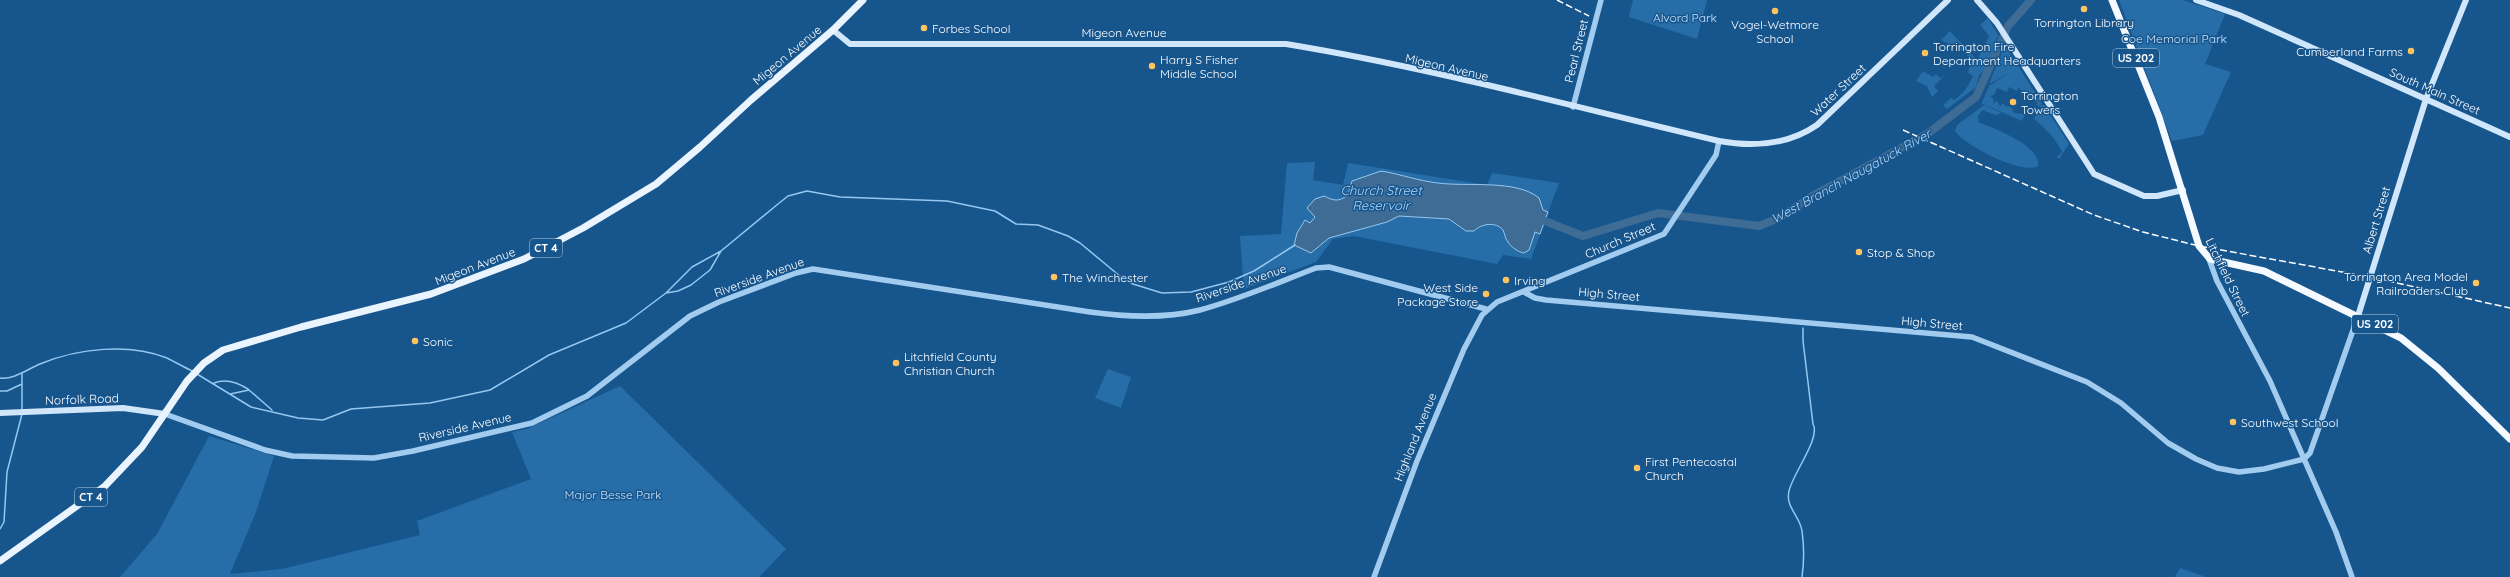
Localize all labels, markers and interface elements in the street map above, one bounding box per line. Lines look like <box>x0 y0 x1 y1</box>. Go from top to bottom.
marker: Torrington Library <box>2079 4 2089 14</box>
marker: Vogel-Wetmore School <box>1770 6 1780 16</box>
park label: Alvord Park <box>1653 10 1717 25</box>
place label: Torrington Library <box>2034 15 2134 30</box>
place label: Vogel-Wetmore School <box>1731 17 1819 46</box>
street label: Pearl Street <box>1561 18 1591 84</box>
place label: Forbes School <box>932 21 1010 36</box>
street label: Migeon Avenue <box>750 22 825 88</box>
marker: Forbes School <box>919 23 929 33</box>
street label: Migeon Avenue <box>1081 25 1167 40</box>
park label: Coe Memorial Park <box>2121 31 2227 46</box>
place label: Torrington Fire Department Headquarters <box>1933 39 2081 68</box>
place label: Cumberland Farms <box>2296 44 2403 59</box>
marker: Cumberland Farms <box>2406 46 2416 56</box>
marker: Torrington Fire Department Headquarters <box>1920 48 1930 58</box>
road number: US 202 <box>2113 49 2159 67</box>
street label: Migeon Avenue <box>1404 50 1490 84</box>
place label: Harry S Fisher Middle School <box>1160 52 1239 81</box>
marker: Harry S Fisher Middle School <box>1147 61 1157 71</box>
street label: Water Street <box>1807 61 1869 119</box>
street label: South Main Street <box>2387 64 2483 118</box>
place label: Torrington Towers <box>2021 88 2078 117</box>
marker: Torrington Towers <box>2008 97 2018 107</box>
water label: West Branch Naugatuck River <box>1768 124 1935 227</box>
water label: Church Street Reservoir <box>1340 182 1423 213</box>
street label: Albert Street <box>2359 185 2393 255</box>
street label: Church Street <box>1583 218 1657 262</box>
street label: Litchfield Street <box>2202 235 2254 319</box>
road number: CT 4 <box>530 239 562 257</box>
street label: Migeon Avenue <box>433 244 518 288</box>
place label: Stop & Shop <box>1867 245 1935 260</box>
marker: Stop & Shop <box>1854 247 1864 257</box>
street label: Riverside Avenue <box>712 254 806 300</box>
street label: Riverside Avenue <box>1194 260 1288 306</box>
place label: Torrington Area Model Railroaders Club <box>2344 269 2468 298</box>
place label: The Winchester <box>1062 270 1148 285</box>
marker: The Winchester <box>1049 272 1059 282</box>
place label: Irving <box>1514 273 1546 288</box>
marker: Irving <box>1501 275 1511 285</box>
marker: Torrington Area Model Railroaders Club <box>2471 278 2481 288</box>
place label: West Side Package Store <box>1397 280 1478 309</box>
street label: High Street <box>1578 284 1640 304</box>
marker: West Side Package Store <box>1481 289 1491 299</box>
street label: High Street <box>1901 313 1963 333</box>
road number: US 202 <box>2352 315 2398 333</box>
place label: Sonic <box>423 334 453 349</box>
marker: Sonic <box>410 336 420 346</box>
place label: Litchfield County Christian Church <box>904 349 997 378</box>
marker: Litchfield County Christian Church <box>891 358 901 368</box>
street label: Norfolk Road <box>45 390 119 408</box>
street label: Highland Avenue <box>1390 390 1440 483</box>
street label: Riverside Avenue <box>417 409 513 445</box>
place label: Southwest School <box>2241 415 2339 430</box>
marker: Southwest School <box>2228 417 2238 427</box>
place label: First Pentecostal Church <box>1645 454 1737 483</box>
marker: First Pentecostal Church <box>1632 463 1642 473</box>
park label: Major Besse Park <box>565 487 661 502</box>
road number: CT 4 <box>75 488 107 506</box>

